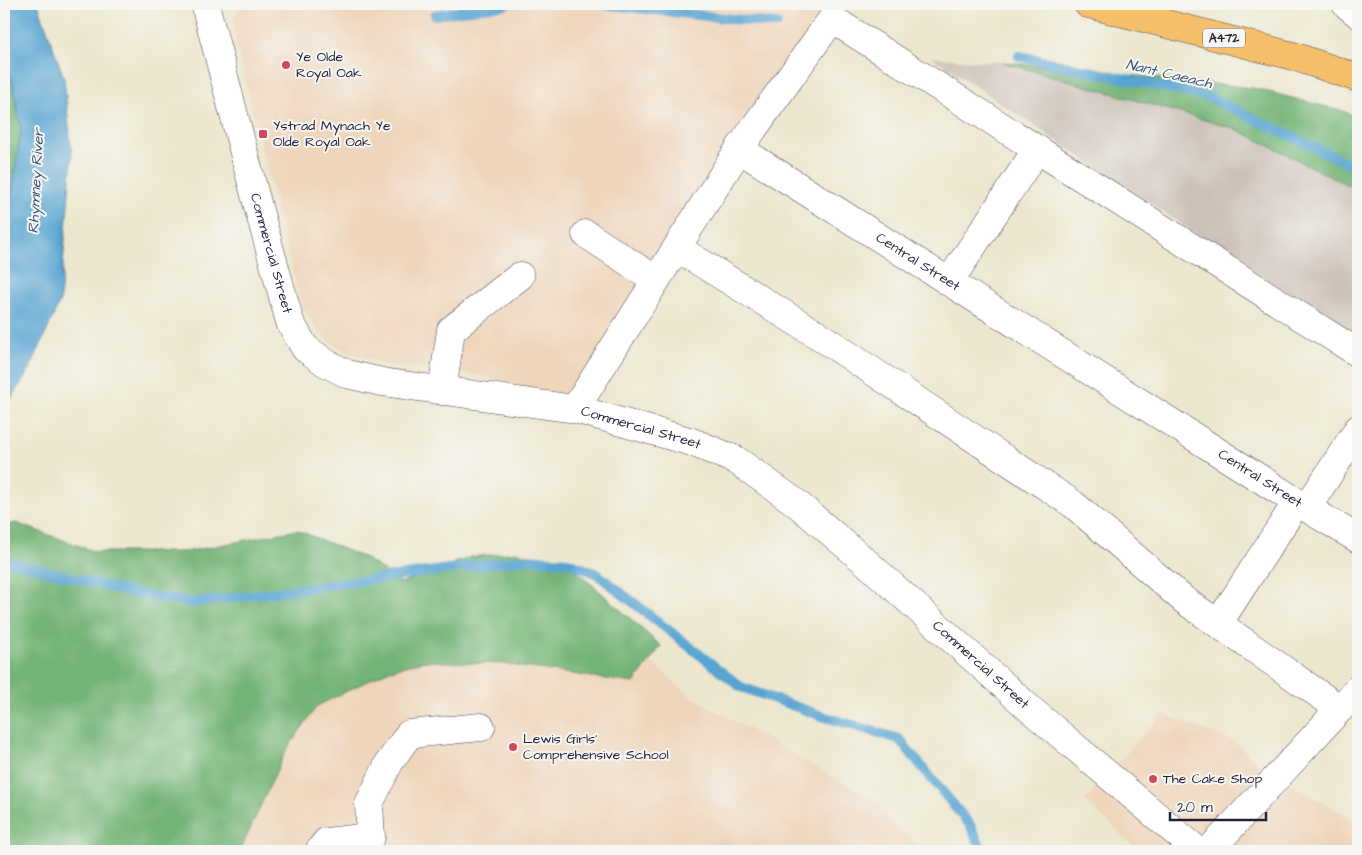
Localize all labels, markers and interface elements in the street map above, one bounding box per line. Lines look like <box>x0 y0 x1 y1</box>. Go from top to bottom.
road number: A472 <box>1203 28 1245 48</box>
place label: Ye Olde Royal Oak <box>296 47 362 83</box>
water label: Nant Caeach <box>1124 54 1215 94</box>
marker: Ye Olde Royal Oak <box>280 59 292 71</box>
place label: Ystrad Mynach Ye Olde Royal Oak <box>273 116 391 152</box>
water label: Rhymney River <box>23 126 50 234</box>
marker: Ystrad Mynach Ye Olde Royal Oak <box>257 128 269 140</box>
street label: Commercial Street <box>245 191 297 316</box>
street label: Central Street <box>872 228 964 296</box>
street label: Commercial Street <box>579 401 704 455</box>
street label: Central Street <box>1214 445 1306 513</box>
street label: Commercial Street <box>928 616 1034 714</box>
place label: Lewis Girls' Comprehensive School <box>523 729 669 765</box>
marker: Lewis Girls' Comprehensive School <box>507 741 519 753</box>
place label: The Cake Shop <box>1163 769 1262 789</box>
marker: The Cake Shop <box>1147 773 1159 785</box>
scale bar <box>1170 790 1266 822</box>
text: 20 m <box>1177 797 1213 818</box>

